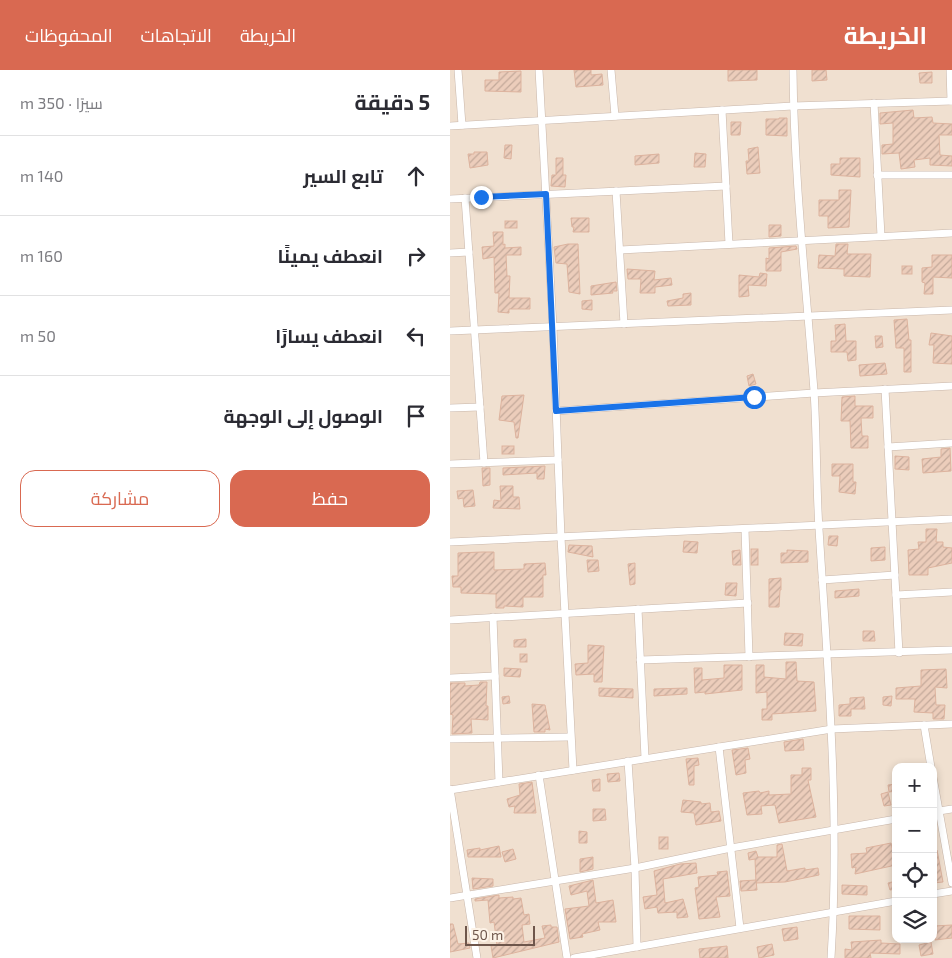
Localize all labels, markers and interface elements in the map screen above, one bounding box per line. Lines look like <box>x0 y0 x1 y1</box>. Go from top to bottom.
text: الخريطة <box>844 20 927 49</box>
text: المحفوظات <box>25 24 113 46</box>
text: الاتجاهات <box>141 24 212 46</box>
text: الخريطة <box>240 24 296 46</box>
text: 5 دقيقة <box>355 89 430 114</box>
text: سيرًا · 350 m <box>20 93 103 112</box>
icon: ahead <box>402 162 430 190</box>
text: تابع السير <box>303 164 383 187</box>
text: 140 m <box>20 166 63 185</box>
route end <box>470 186 493 209</box>
icon: right <box>402 242 430 270</box>
text: انعطف يمينًا <box>278 244 383 267</box>
text: 160 m <box>20 246 63 265</box>
icon: left <box>402 322 430 350</box>
text: انعطف يسارًا <box>275 324 383 347</box>
text: 50 m <box>20 326 56 345</box>
route start <box>743 386 766 409</box>
icon: arrive <box>402 402 430 430</box>
text: الوصول إلى الوجهة <box>223 404 383 427</box>
button: مشاركة <box>20 470 220 527</box>
button: حفظ <box>230 470 430 527</box>
map controls <box>892 763 937 943</box>
button: + <box>892 763 937 808</box>
button: − <box>892 808 937 853</box>
button: locate <box>892 853 937 898</box>
button: layers <box>892 898 937 943</box>
scale bar <box>465 923 535 946</box>
text: 50 m <box>472 926 503 943</box>

